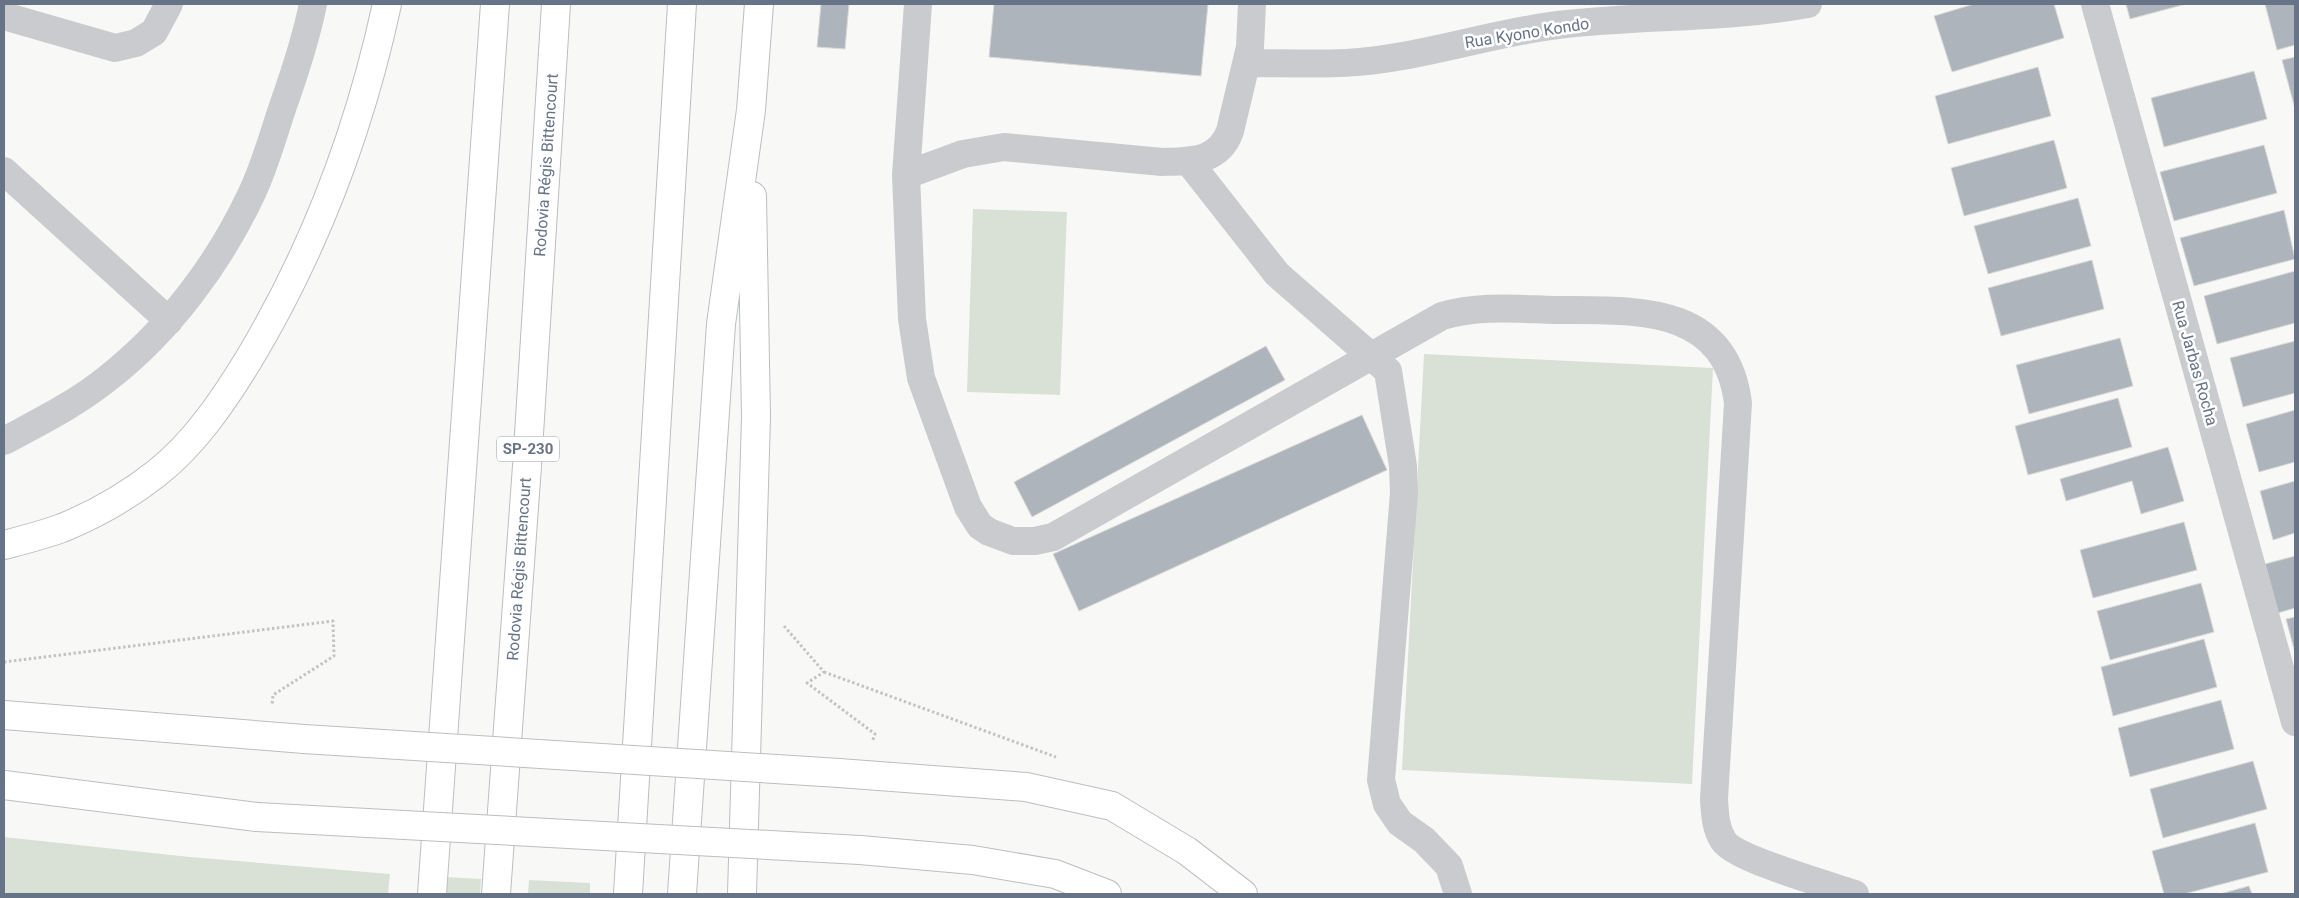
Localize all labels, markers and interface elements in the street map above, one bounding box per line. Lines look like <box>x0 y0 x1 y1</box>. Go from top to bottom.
street label: Rua Kyono Kondo <box>1464 14 1590 52</box>
street label: Rodovia Régis Bittencourt <box>530 73 562 257</box>
street label: Rua Jarbas Rocha <box>2168 298 2222 428</box>
road number: SP-230 <box>497 436 559 462</box>
street label: Rodovia Régis Bittencourt <box>503 477 535 661</box>

